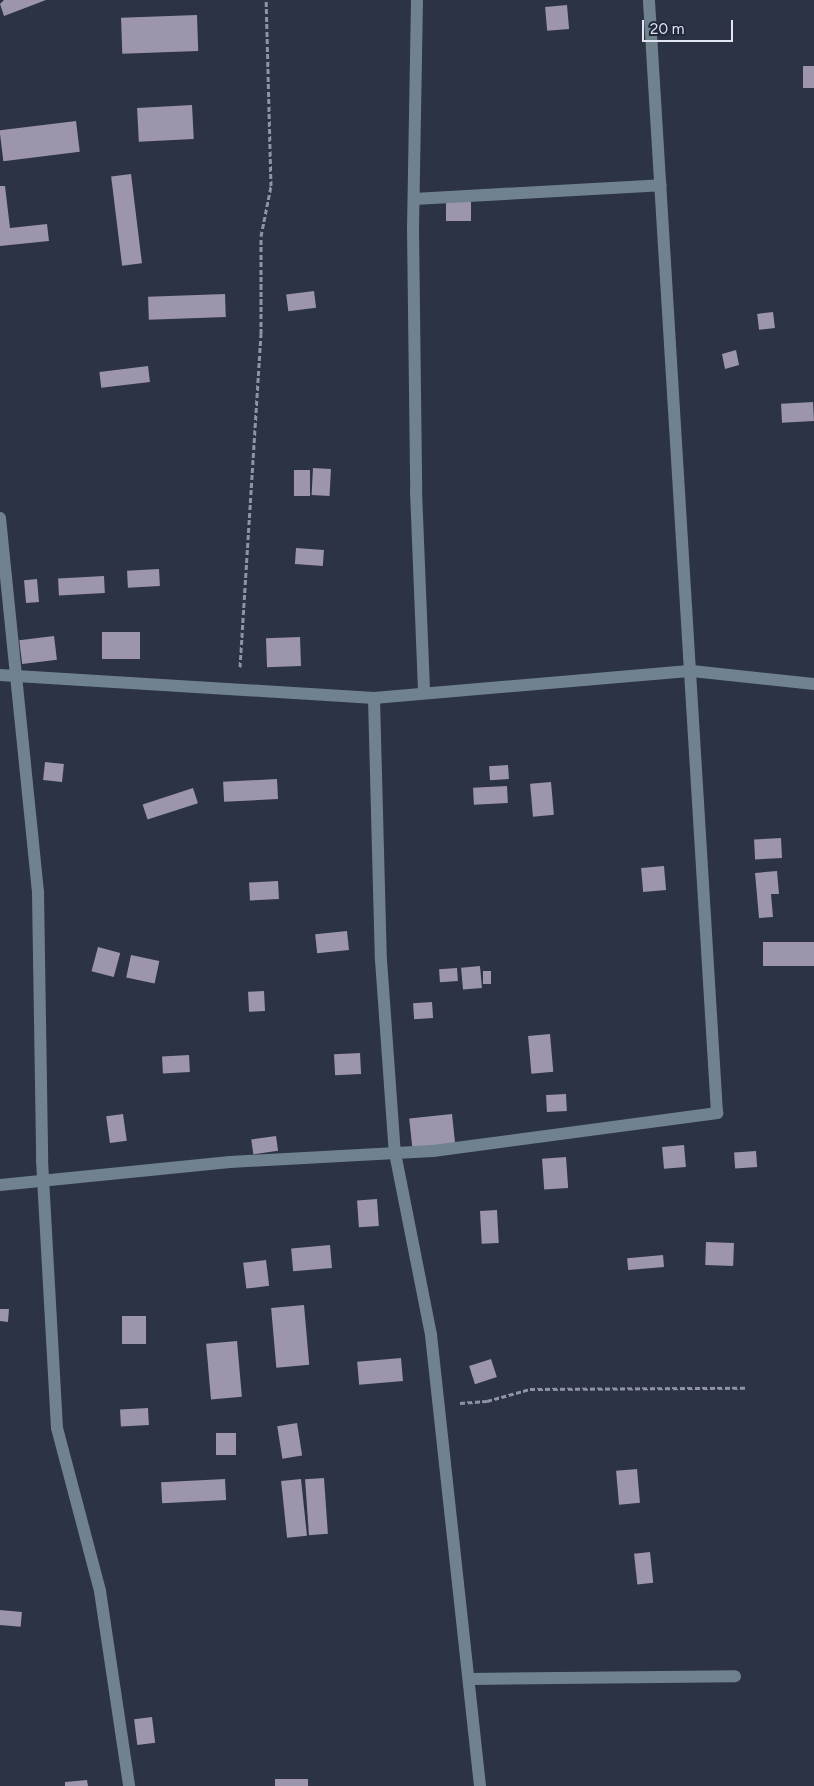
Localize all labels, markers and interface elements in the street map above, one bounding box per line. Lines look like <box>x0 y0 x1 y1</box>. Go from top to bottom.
scale bar <box>644 10 735 42</box>
text: 20 m <box>650 20 684 38</box>

